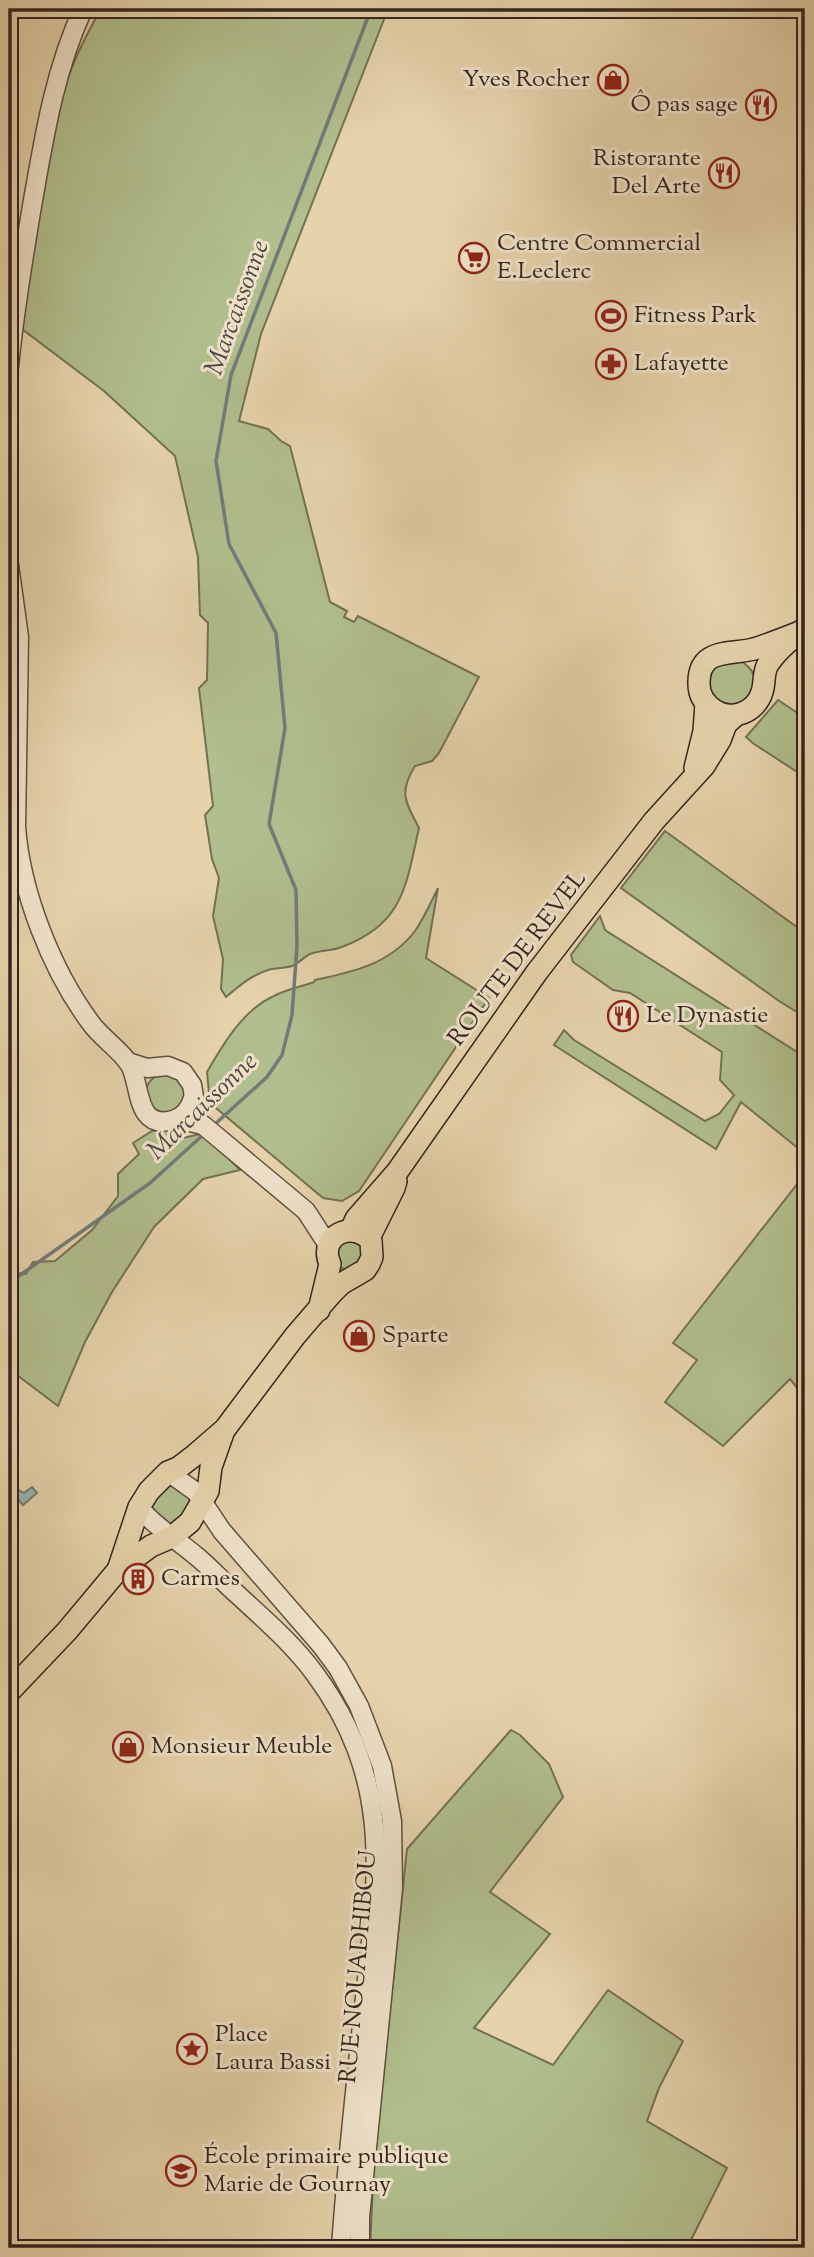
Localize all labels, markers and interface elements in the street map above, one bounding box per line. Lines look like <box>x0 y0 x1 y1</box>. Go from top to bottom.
place label: Yves Rocher <box>463 63 590 97</box>
shop icon: Yves Rocher <box>596 63 630 97</box>
place label: Ô pas sage <box>631 88 738 122</box>
restaurant icon: Ô pas sage <box>744 88 778 122</box>
place label: Ristorante Del Arte <box>593 142 701 204</box>
restaurant icon: Ristorante Del Arte <box>707 156 741 190</box>
place label: Centre Commercial E.Leclerc <box>497 227 701 289</box>
water label: Marcaissonne <box>196 235 280 381</box>
supermarket icon: Centre Commercial E.Leclerc <box>457 241 491 275</box>
sports icon: Fitness Park <box>594 299 628 333</box>
place label: Fitness Park <box>634 299 757 333</box>
pharmacy icon: Lafayette <box>594 347 628 381</box>
place label: Lafayette <box>634 347 729 381</box>
street label: ROUTE DE REVEL <box>441 864 595 1054</box>
restaurant icon: Le Dynastie <box>606 999 640 1033</box>
place label: Le Dynastie <box>646 999 769 1033</box>
water label: Marcaissonne <box>139 1045 267 1169</box>
shop icon: Sparte <box>342 1319 376 1353</box>
place label: Sparte <box>382 1319 449 1353</box>
building icon: Carmes <box>121 1562 155 1596</box>
place label: Carmes <box>161 1562 240 1596</box>
shop icon: Monsieur Meuble <box>111 1730 145 1764</box>
place label: Monsieur Meuble <box>151 1730 332 1764</box>
street label: RUE NOUADHIBOU <box>332 1849 386 2085</box>
place label: Place Laura Bassi <box>215 2018 331 2080</box>
place icon: Place Laura Bassi <box>175 2032 209 2066</box>
place label: École primaire publique Marie de Gournay <box>204 2140 449 2202</box>
school or university icon: École primaire publique Marie de Gournay <box>164 2154 198 2188</box>

